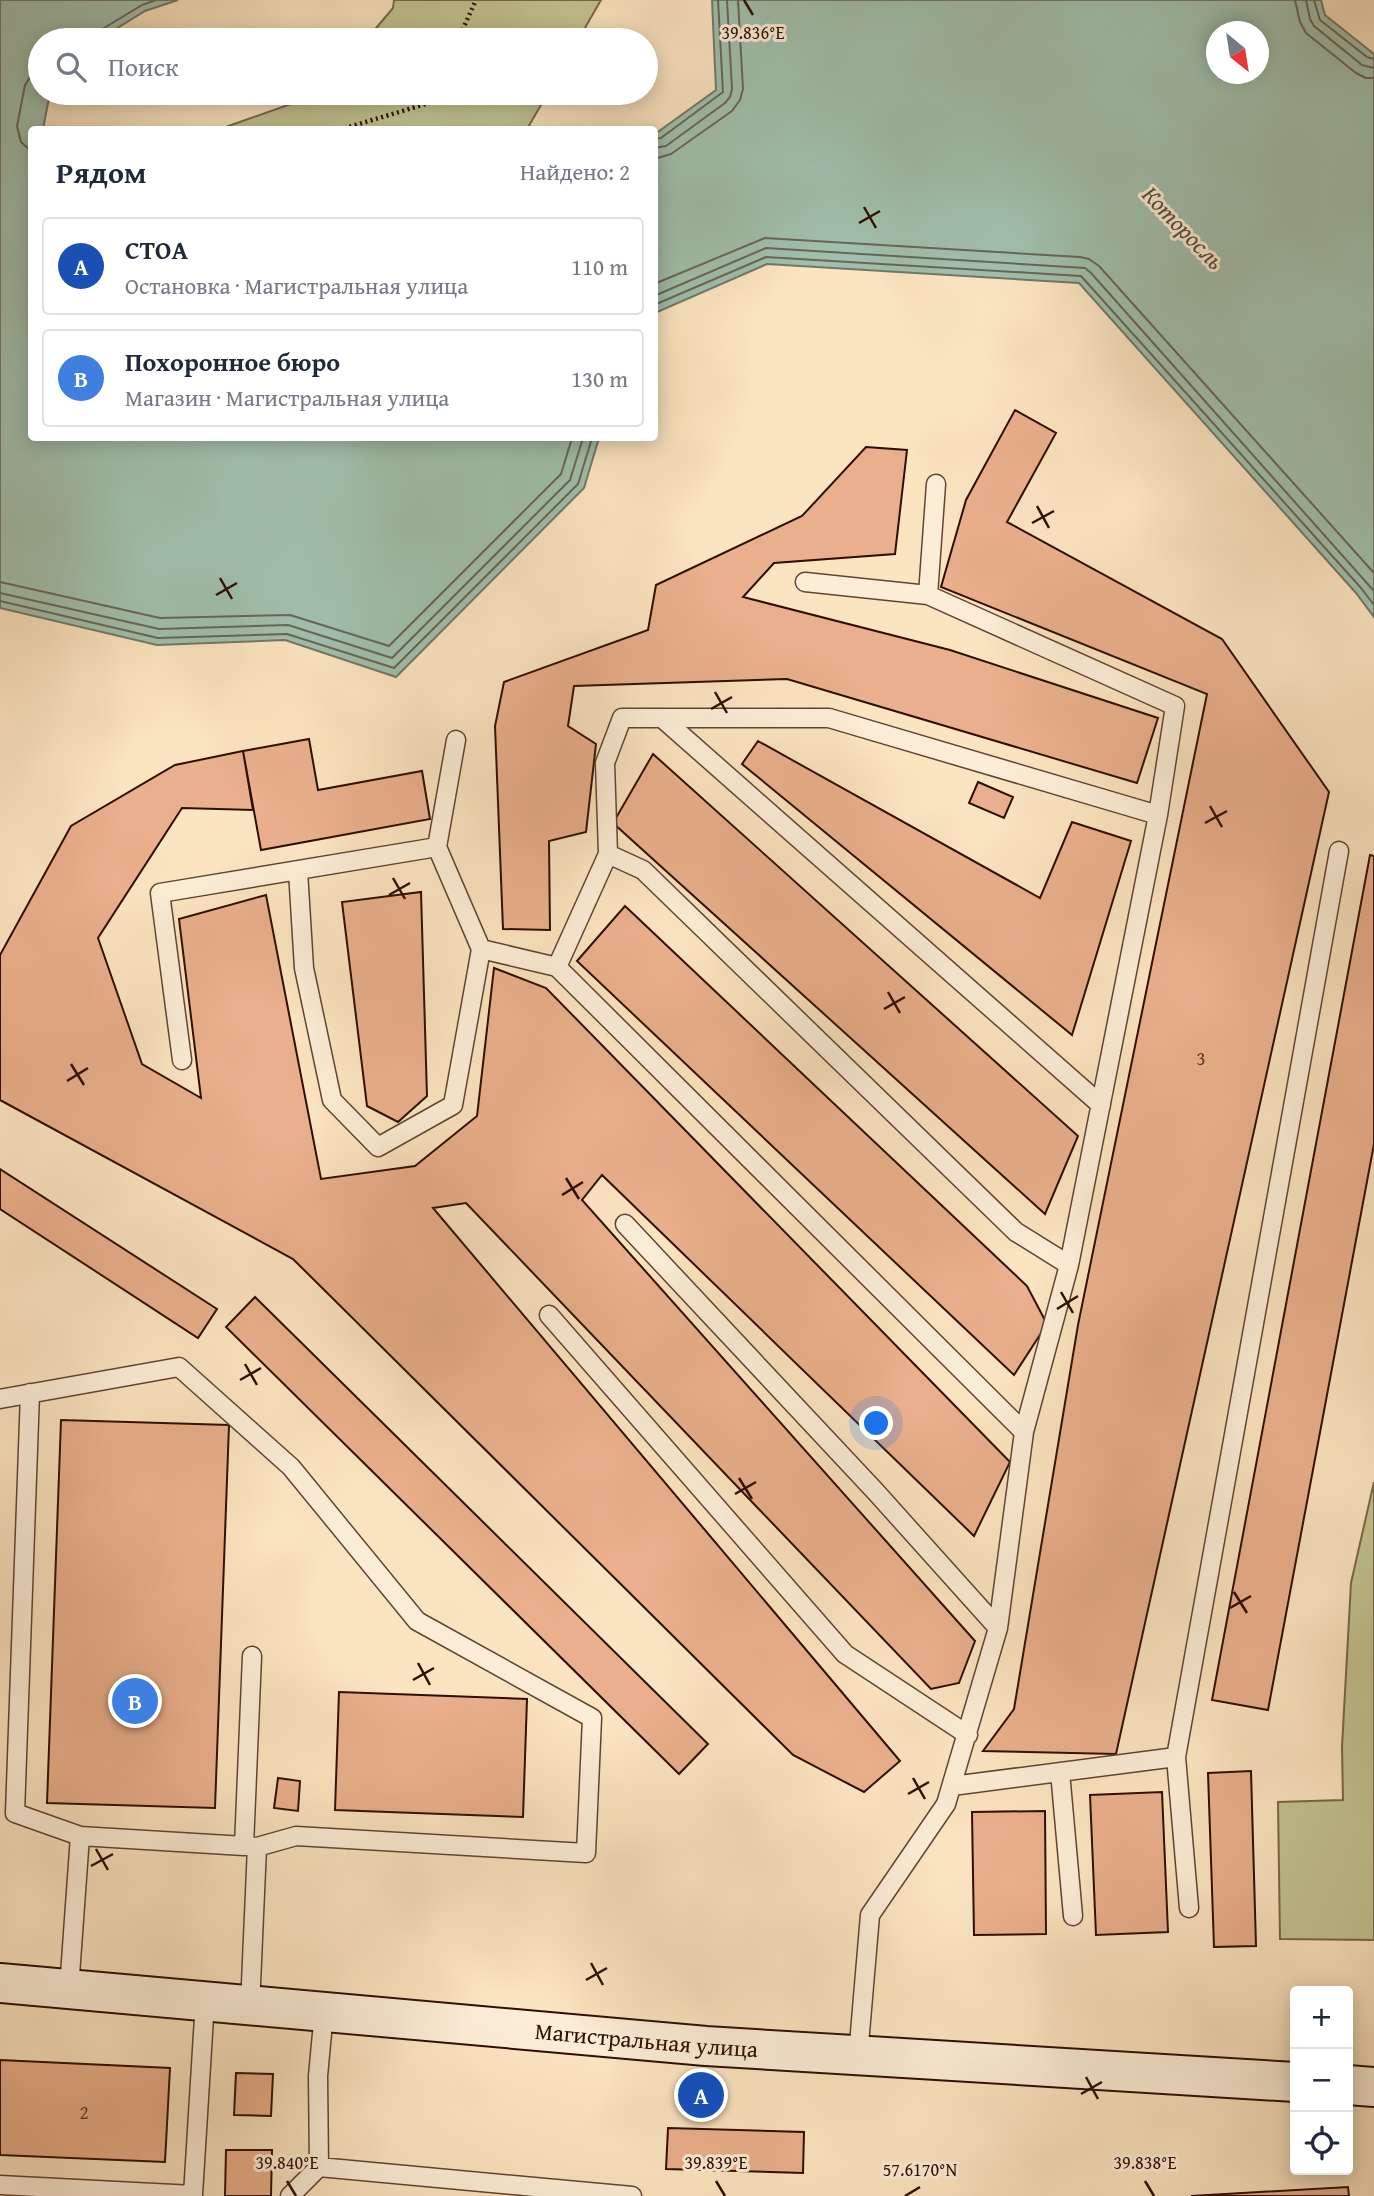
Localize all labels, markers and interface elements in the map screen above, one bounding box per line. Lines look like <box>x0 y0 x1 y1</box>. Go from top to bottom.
text: 39.836°E <box>721 19 785 46</box>
north arrow <box>1206 21 1269 84</box>
search box <box>28 28 658 105</box>
text: Поиск <box>108 47 179 86</box>
icon: search <box>52 48 90 86</box>
text: Рядом <box>56 150 147 194</box>
text: Найдено: 2 <box>520 155 630 188</box>
water label: Которосль <box>1134 178 1233 278</box>
text: СТОА <box>125 230 188 269</box>
text: A <box>74 250 88 283</box>
text: 110 m <box>571 250 628 283</box>
text: Остановка · Магистральная улица <box>125 269 468 302</box>
text: Похоронное бюро <box>125 342 340 381</box>
text: B <box>74 362 88 395</box>
text: 130 m <box>571 362 628 395</box>
text: Магазин · Магистральная улица <box>125 381 449 414</box>
house number: 3 <box>1196 1044 1206 1072</box>
your location <box>859 1406 893 1440</box>
pin: B <box>112 1675 158 1727</box>
map controls <box>1290 1986 1353 2175</box>
button: + <box>1290 1986 1353 2049</box>
street label: Магистральная улица <box>534 2014 759 2065</box>
button: − <box>1290 2049 1353 2112</box>
pin: A <box>678 2069 724 2121</box>
house number: 2 <box>79 2098 89 2126</box>
button: locate <box>1290 2112 1353 2175</box>
text: 39.840°E <box>255 2149 319 2176</box>
text: 39.839°E <box>684 2149 748 2176</box>
text: 39.838°E <box>1113 2149 1177 2176</box>
text: 57.6170°N <box>883 2156 958 2183</box>

